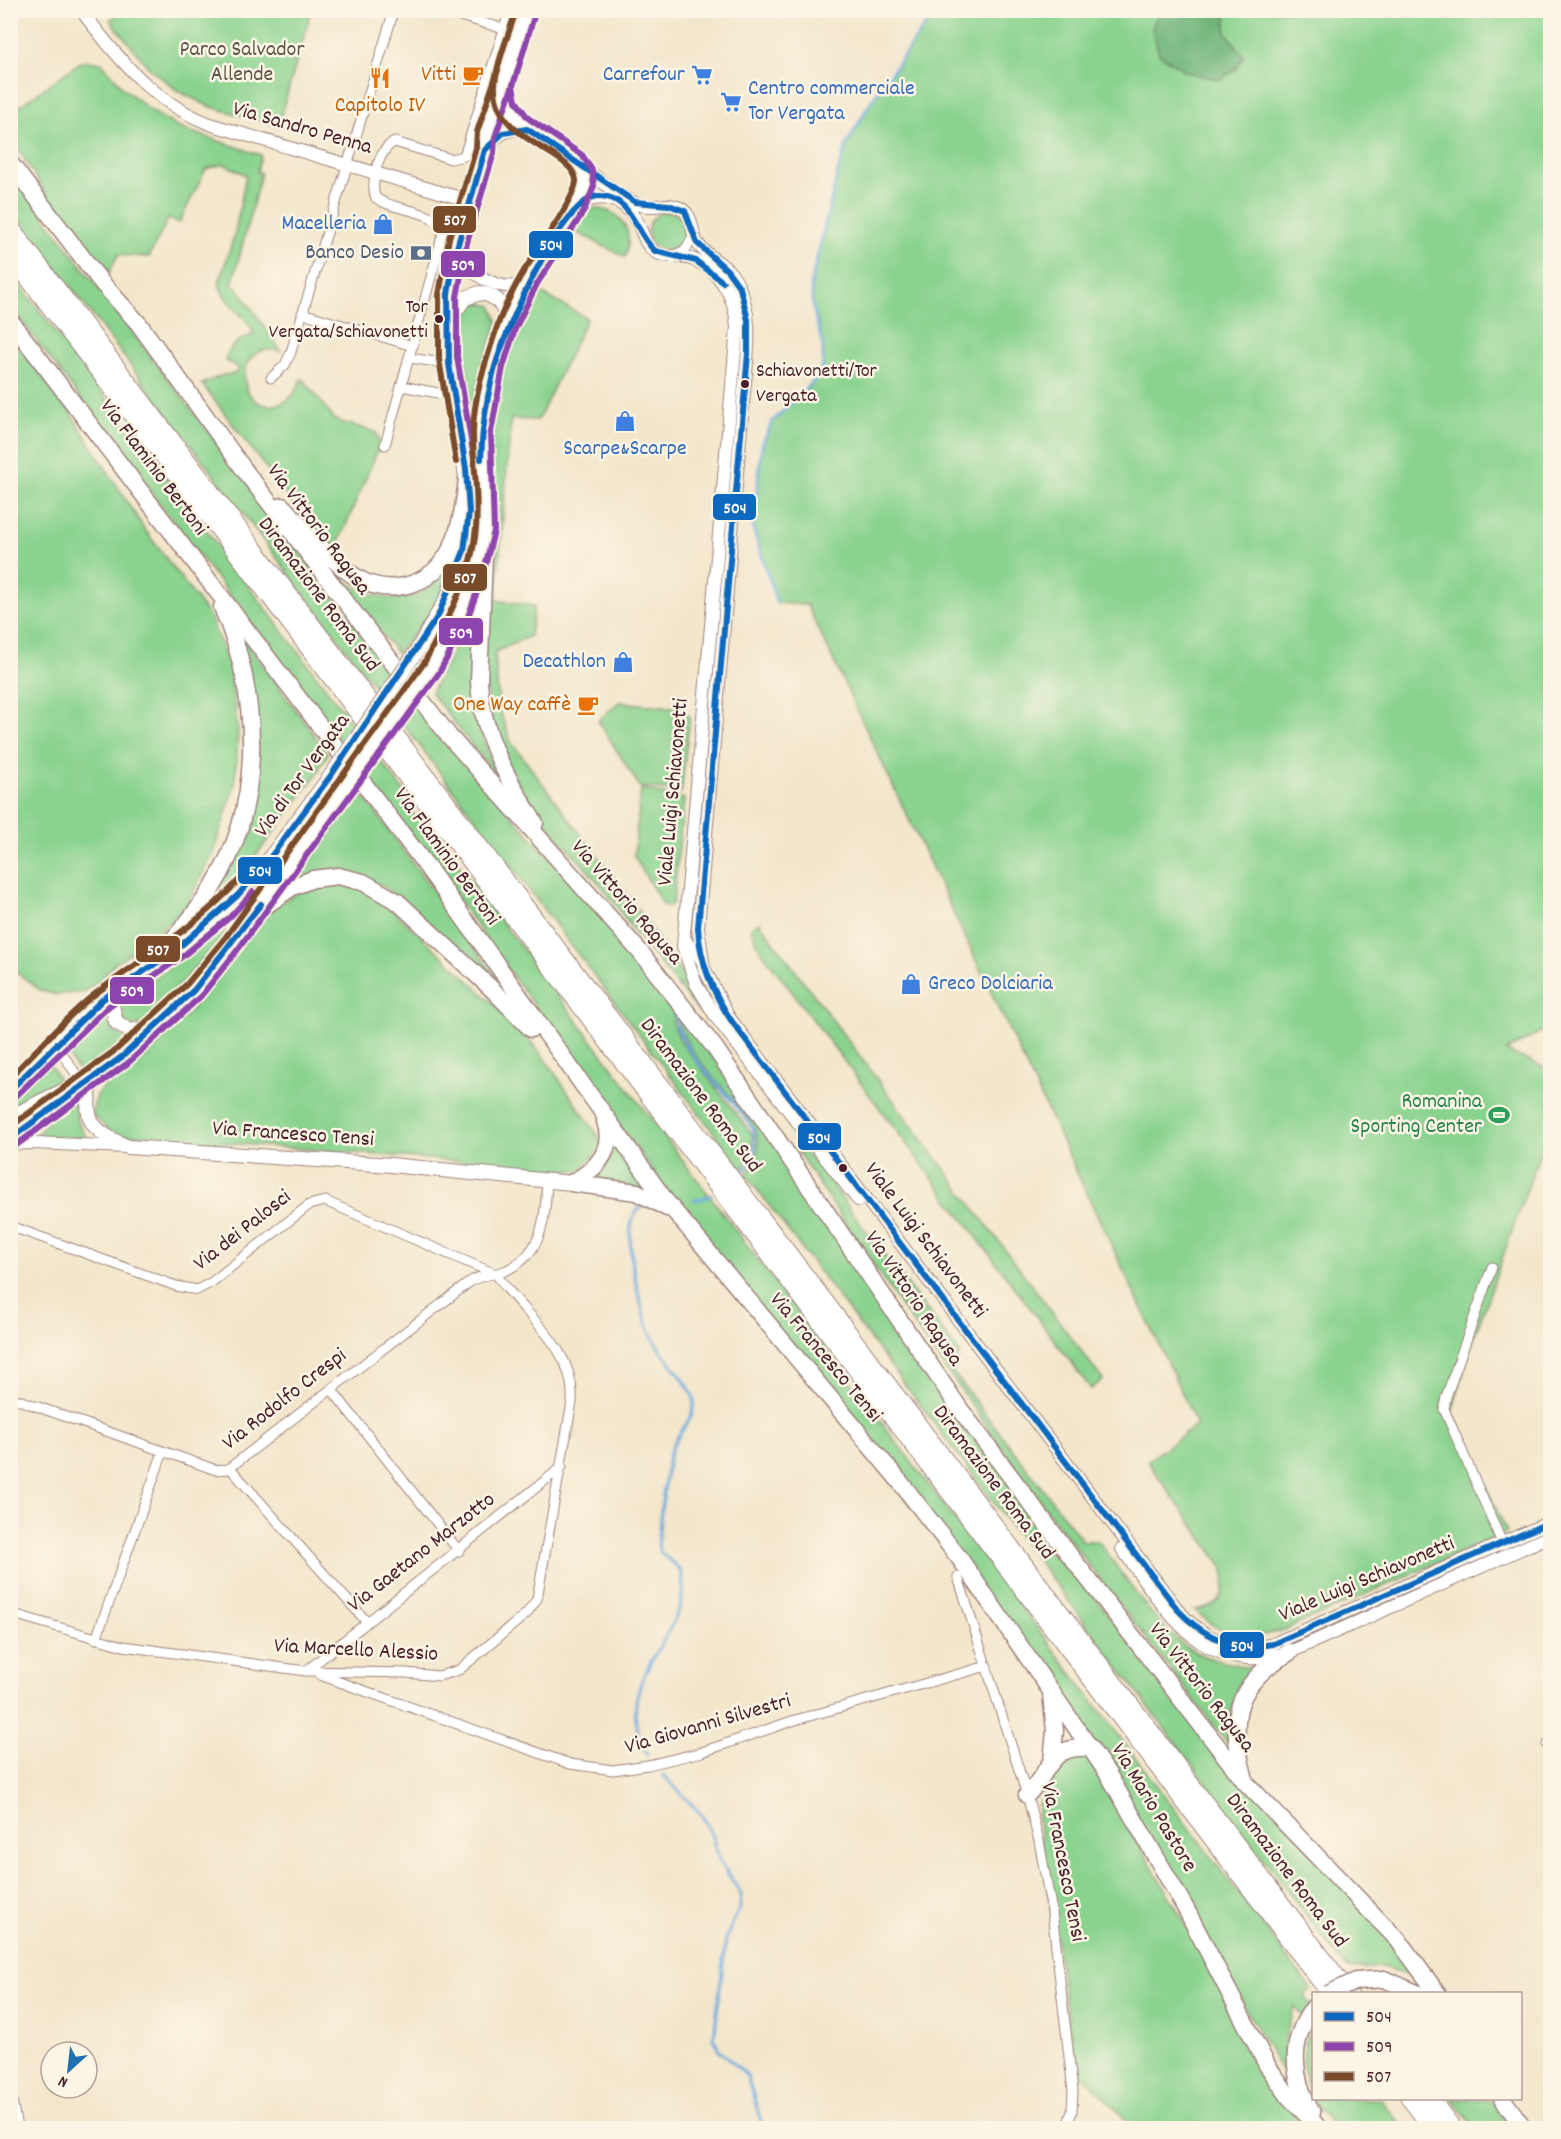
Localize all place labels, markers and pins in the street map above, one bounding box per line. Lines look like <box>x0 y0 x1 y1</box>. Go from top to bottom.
place label: Vitti <box>421 60 456 91</box>
place label: Carrefour <box>603 60 686 91</box>
cafe icon: Vitti <box>461 63 485 87</box>
supermarket icon: Carrefour <box>690 63 714 87</box>
restaurant icon: Capitolo IV <box>368 66 392 90</box>
place label: Centro commerciale Tor Vergata <box>748 74 915 130</box>
supermarket icon: Centro commerciale Tor Vergata <box>719 90 743 114</box>
place label: Capitolo IV <box>335 91 426 122</box>
place label: Macelleria <box>282 209 367 240</box>
shop icon: Macelleria <box>371 212 395 236</box>
place label: Banco Desio <box>305 238 404 269</box>
bank icon: Banco Desio <box>409 241 433 265</box>
place label: Tor Vergata/Schiavonetti <box>269 294 429 347</box>
marker: Tor Vergata/Schiavonetti <box>433 313 445 325</box>
place label: Schiavonetti/Tor Vergata <box>756 358 878 411</box>
marker: Schiavonetti/Tor Vergata <box>739 378 751 390</box>
shop icon: Scarpe&Scarpe <box>613 409 637 433</box>
place label: Scarpe&Scarpe <box>563 434 687 465</box>
place label: Decathlon <box>522 647 606 678</box>
shop icon: Decathlon <box>611 650 635 674</box>
place label: One Way caffè <box>453 690 571 721</box>
cafe icon: One Way caffè <box>576 693 600 717</box>
place label: Greco Dolciaria <box>928 969 1053 1000</box>
shop icon: Greco Dolciaria <box>899 972 923 996</box>
place label: Romanina Sporting Center <box>1351 1087 1483 1143</box>
sports icon: Romanina Sporting Center <box>1487 1103 1511 1127</box>
unlabelled marker <box>837 1162 849 1174</box>

